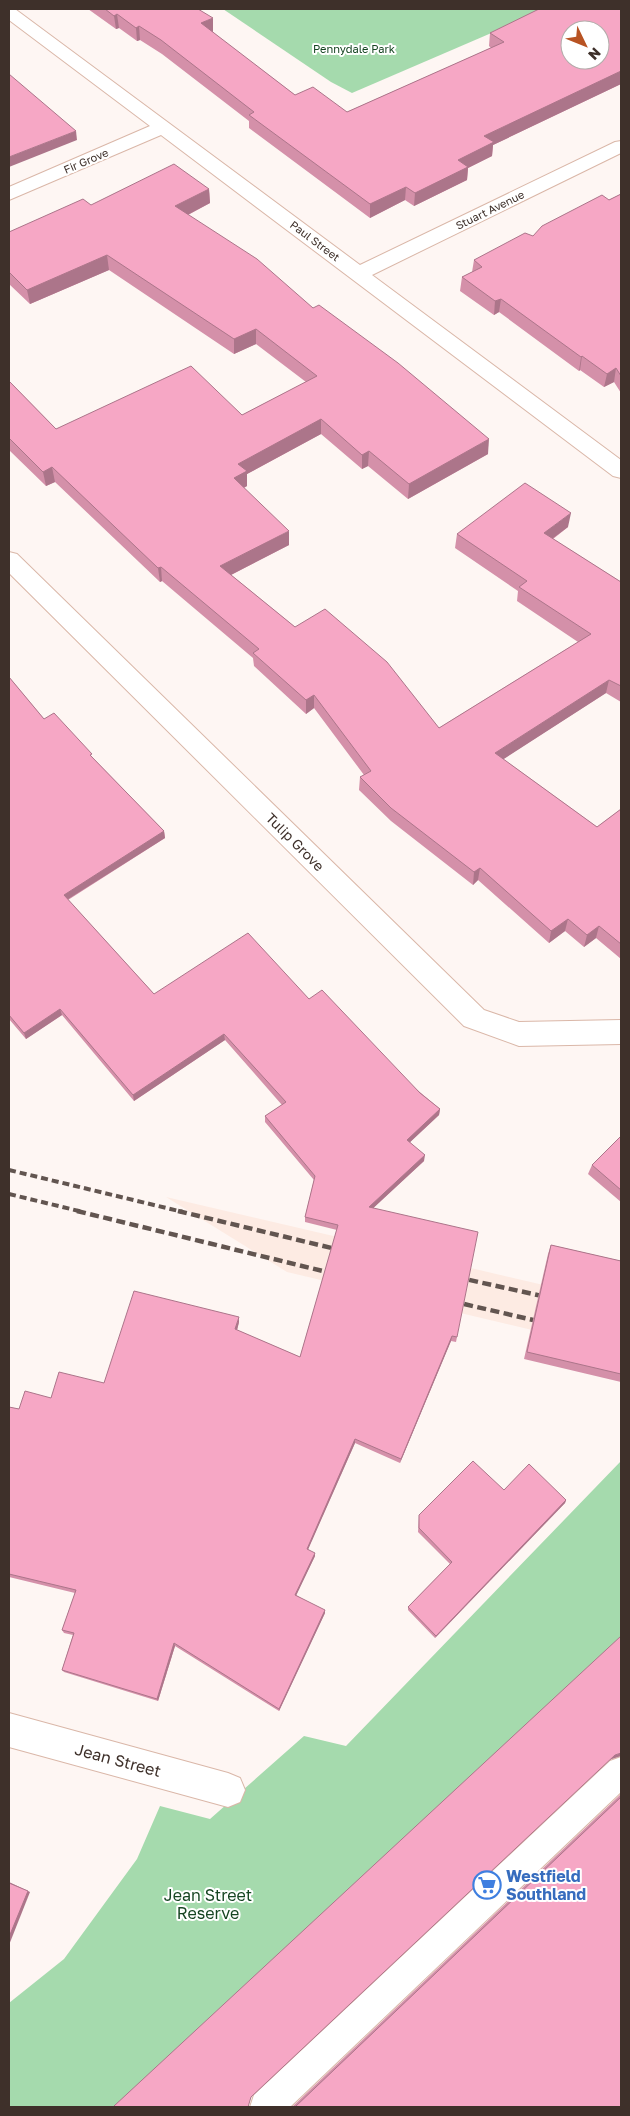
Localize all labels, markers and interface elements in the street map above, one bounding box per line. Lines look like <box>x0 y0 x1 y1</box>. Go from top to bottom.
north arrow <box>560 20 610 70</box>
park label: Pennydale Park <box>313 42 395 55</box>
text: N <box>585 45 605 64</box>
street label: Fir Grove <box>62 145 110 176</box>
street label: Stuart Avenue <box>453 187 526 232</box>
street label: Paul Street <box>288 218 343 263</box>
street label: Tulip Grove <box>263 809 328 874</box>
street label: Jean Street <box>73 1739 163 1781</box>
place label: Westfield Southland <box>506 1866 586 1904</box>
supermarket icon: Westfield Southland <box>472 1870 502 1900</box>
park label: Jean Street Reserve <box>164 1885 252 1923</box>

